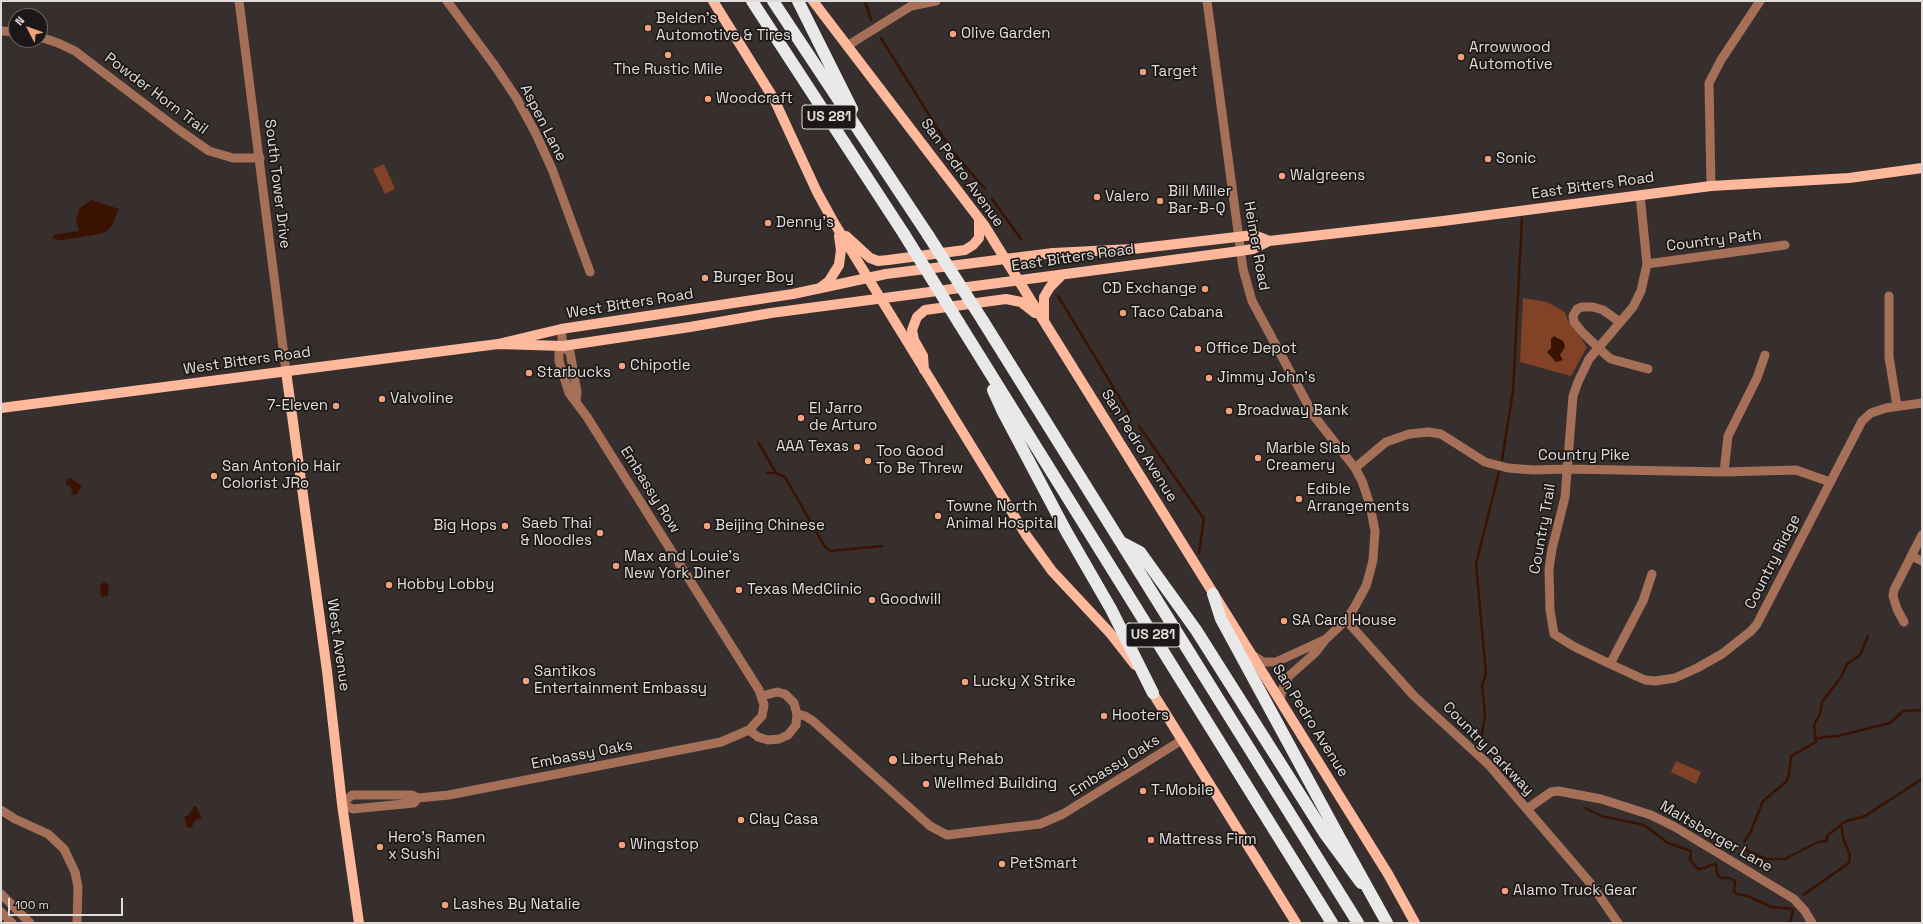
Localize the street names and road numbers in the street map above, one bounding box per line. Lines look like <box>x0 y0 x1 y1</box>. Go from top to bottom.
street label: Powder Horn Trail <box>101 49 211 139</box>
street label: Aspen Lane <box>516 82 570 164</box>
road number: US 281 <box>802 105 856 129</box>
street label: San Pedro Avenue <box>917 115 1007 231</box>
street label: South Tower Drive <box>260 118 294 250</box>
street label: East Bitters Road <box>1530 168 1656 204</box>
street label: Heimer Road <box>1239 200 1273 292</box>
street label: Country Path <box>1665 226 1763 256</box>
street label: East Bitters Road <box>1010 240 1136 276</box>
street label: West Bitters Road <box>565 285 695 323</box>
street label: West Bitters Road <box>182 343 312 379</box>
street label: San Pedro Avenue <box>1097 386 1181 506</box>
street label: Embassy Row <box>616 443 684 537</box>
street label: Country Pike <box>1538 447 1630 465</box>
street label: Country Trail <box>1526 482 1560 576</box>
street label: Country Ridge <box>1741 512 1805 612</box>
street label: West Avenue <box>323 598 353 692</box>
road number: US 281 <box>1126 623 1180 647</box>
street label: San Pedro Avenue <box>1268 661 1352 781</box>
street label: Country Parkway <box>1439 698 1537 800</box>
street label: Embassy Oaks <box>1067 731 1163 801</box>
street label: Embassy Oaks <box>530 736 634 774</box>
street label: Maltsberger Lane <box>1657 797 1775 877</box>

